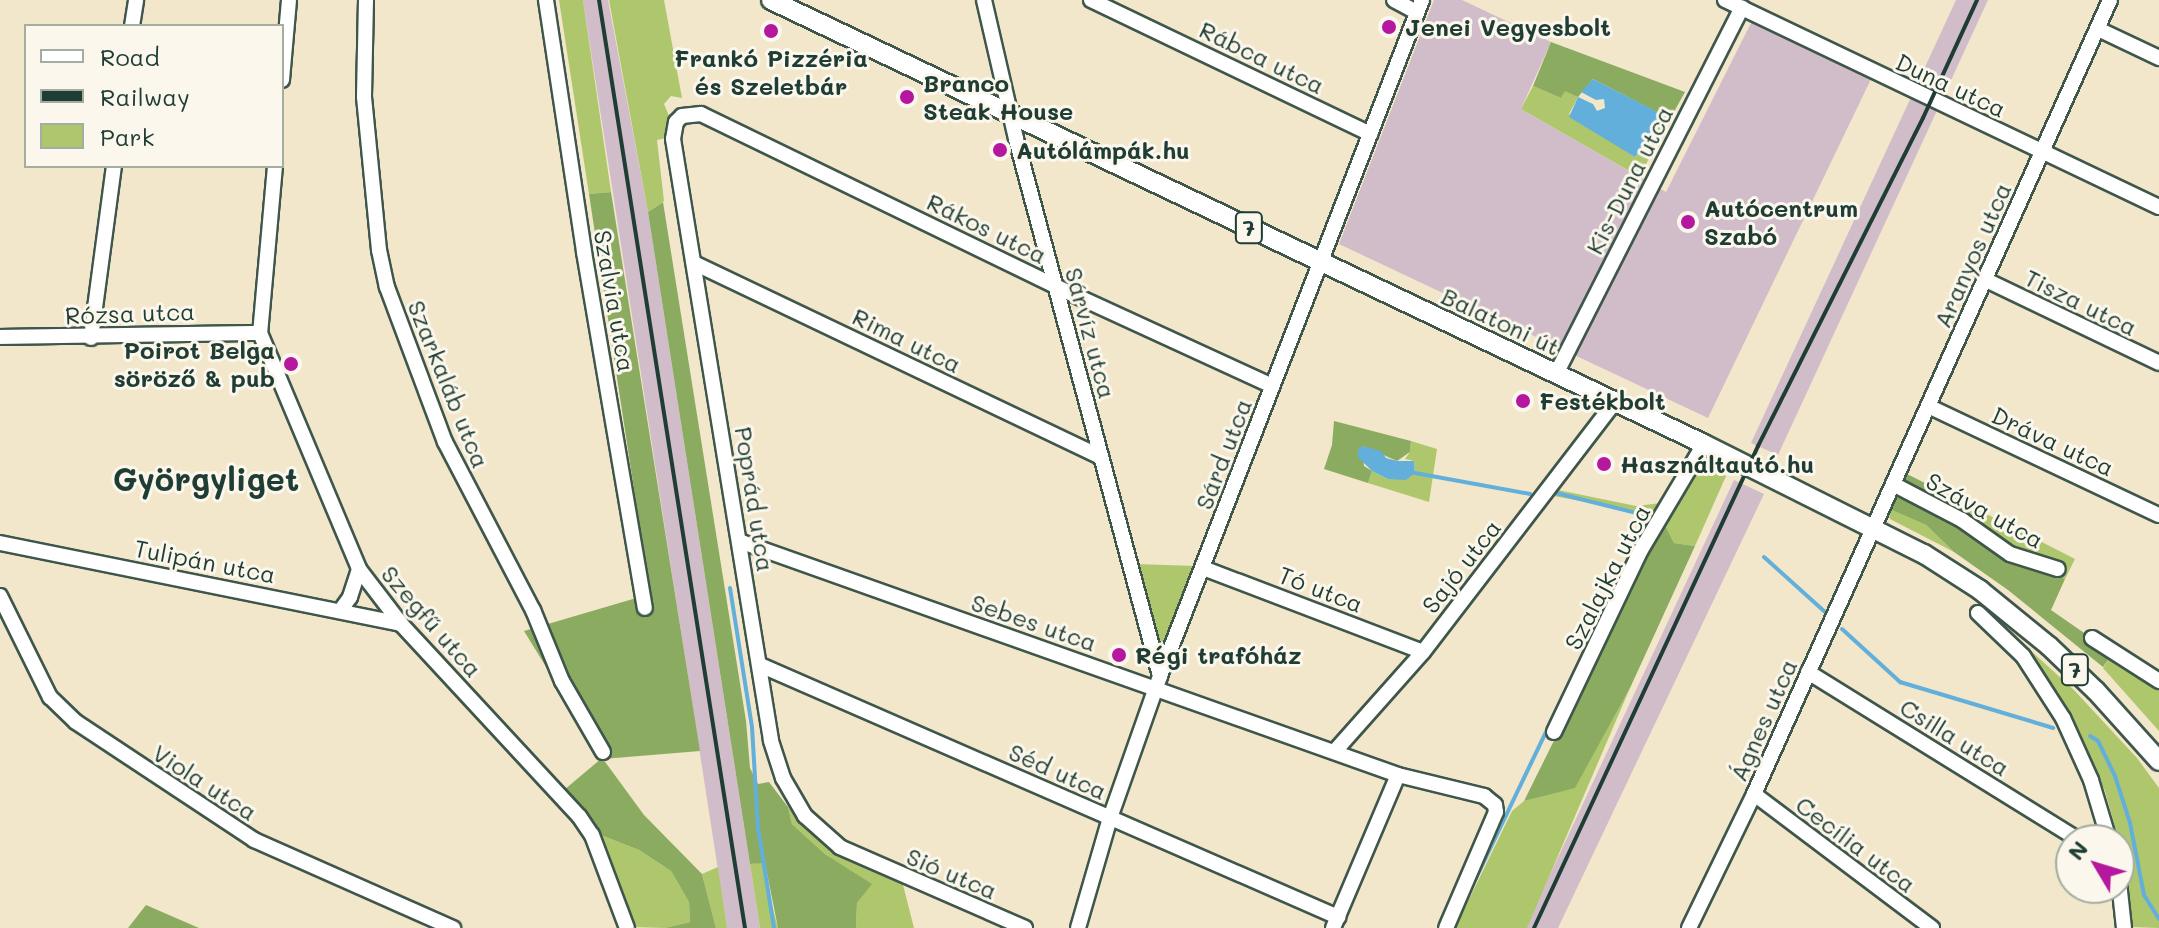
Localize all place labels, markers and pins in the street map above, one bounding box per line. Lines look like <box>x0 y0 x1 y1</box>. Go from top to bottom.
place label: Jenei Vegyesbolt <box>1405 13 1611 41</box>
marker: Jenei Vegyesbolt <box>1380 18 1398 36</box>
marker: Frankó Pizzéria és Szeletbár <box>762 22 780 40</box>
place label: Frankó Pizzéria és Szeletbár <box>674 44 868 100</box>
place label: Branco Steak House <box>923 69 1073 125</box>
marker: Branco Steak House <box>898 88 916 106</box>
place label: Autólámpák.hu <box>1016 136 1190 164</box>
marker: Autólámpák.hu <box>991 141 1009 159</box>
place label: Autócentrum Szabó <box>1704 194 1858 250</box>
marker: Autócentrum Szabó <box>1679 213 1697 231</box>
place label: Poirot Belga söröző & pub <box>114 336 275 392</box>
marker: Poirot Belga söröző & pub <box>282 355 300 373</box>
place label: Festékbolt <box>1539 387 1666 415</box>
marker: Festékbolt <box>1514 392 1532 410</box>
place label: Használtautó.hu <box>1620 450 1814 478</box>
marker: Használtautó.hu <box>1595 455 1613 473</box>
place label: Régi trafóház <box>1135 641 1301 669</box>
marker: Régi trafóház <box>1110 646 1128 664</box>

